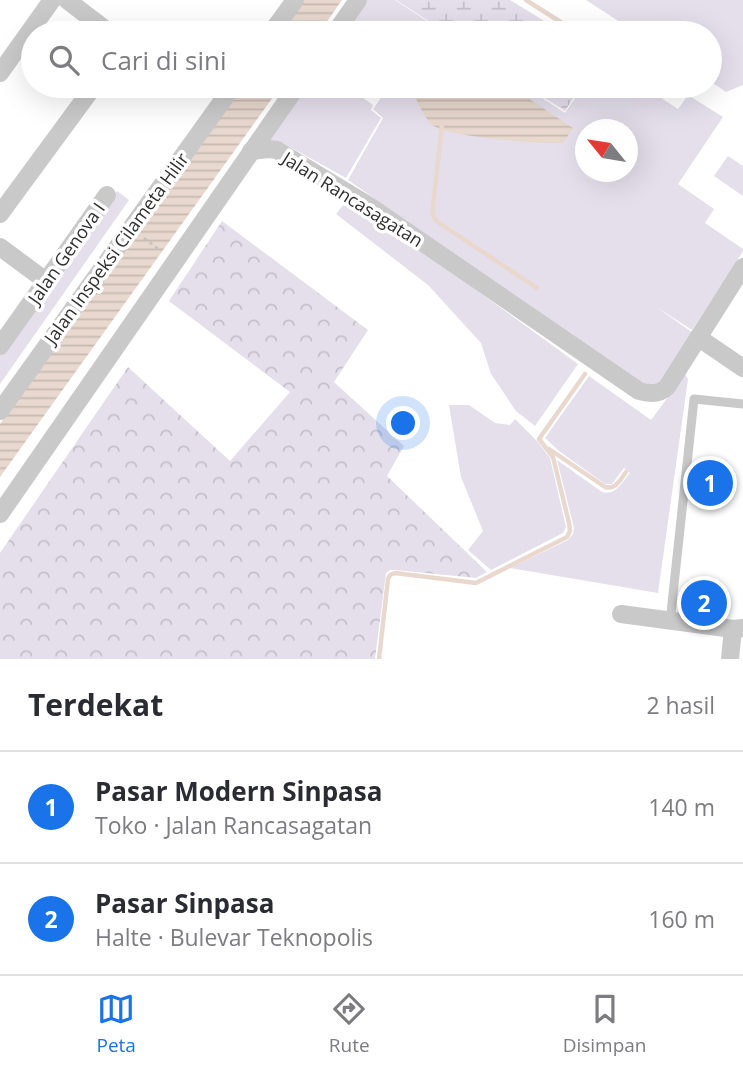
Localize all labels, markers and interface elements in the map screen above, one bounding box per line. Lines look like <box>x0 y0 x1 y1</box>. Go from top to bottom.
search box <box>21 21 722 98</box>
icon: search <box>45 41 83 79</box>
text: Cari di sini <box>101 42 226 78</box>
north arrow <box>575 119 638 182</box>
street label: Jalan Rancasagatan <box>276 145 428 252</box>
street label: Jalan Inspeksi Cilameta Hilir <box>37 147 194 350</box>
street label: Jalan Genova I <box>21 197 110 310</box>
your location <box>386 406 420 440</box>
pin: 1 <box>687 457 733 509</box>
pin: 2 <box>681 577 727 629</box>
text: Terdekat <box>28 684 163 725</box>
text: 2 hasil <box>646 689 715 721</box>
text: Pasar Modern Sinpasa <box>95 773 382 809</box>
text: 1 <box>44 791 58 823</box>
text: 140 m <box>648 791 715 823</box>
text: Toko · Jalan Rancasagatan <box>95 809 372 841</box>
text: Pasar Sinpasa <box>95 885 274 921</box>
text: 2 <box>44 903 58 935</box>
text: 160 m <box>648 903 715 935</box>
text: Halte · Bulevar Teknopolis <box>95 921 373 953</box>
tab: Peta <box>96 990 136 1058</box>
tab: Rute <box>329 990 370 1058</box>
tab: Disimpan <box>563 990 647 1058</box>

